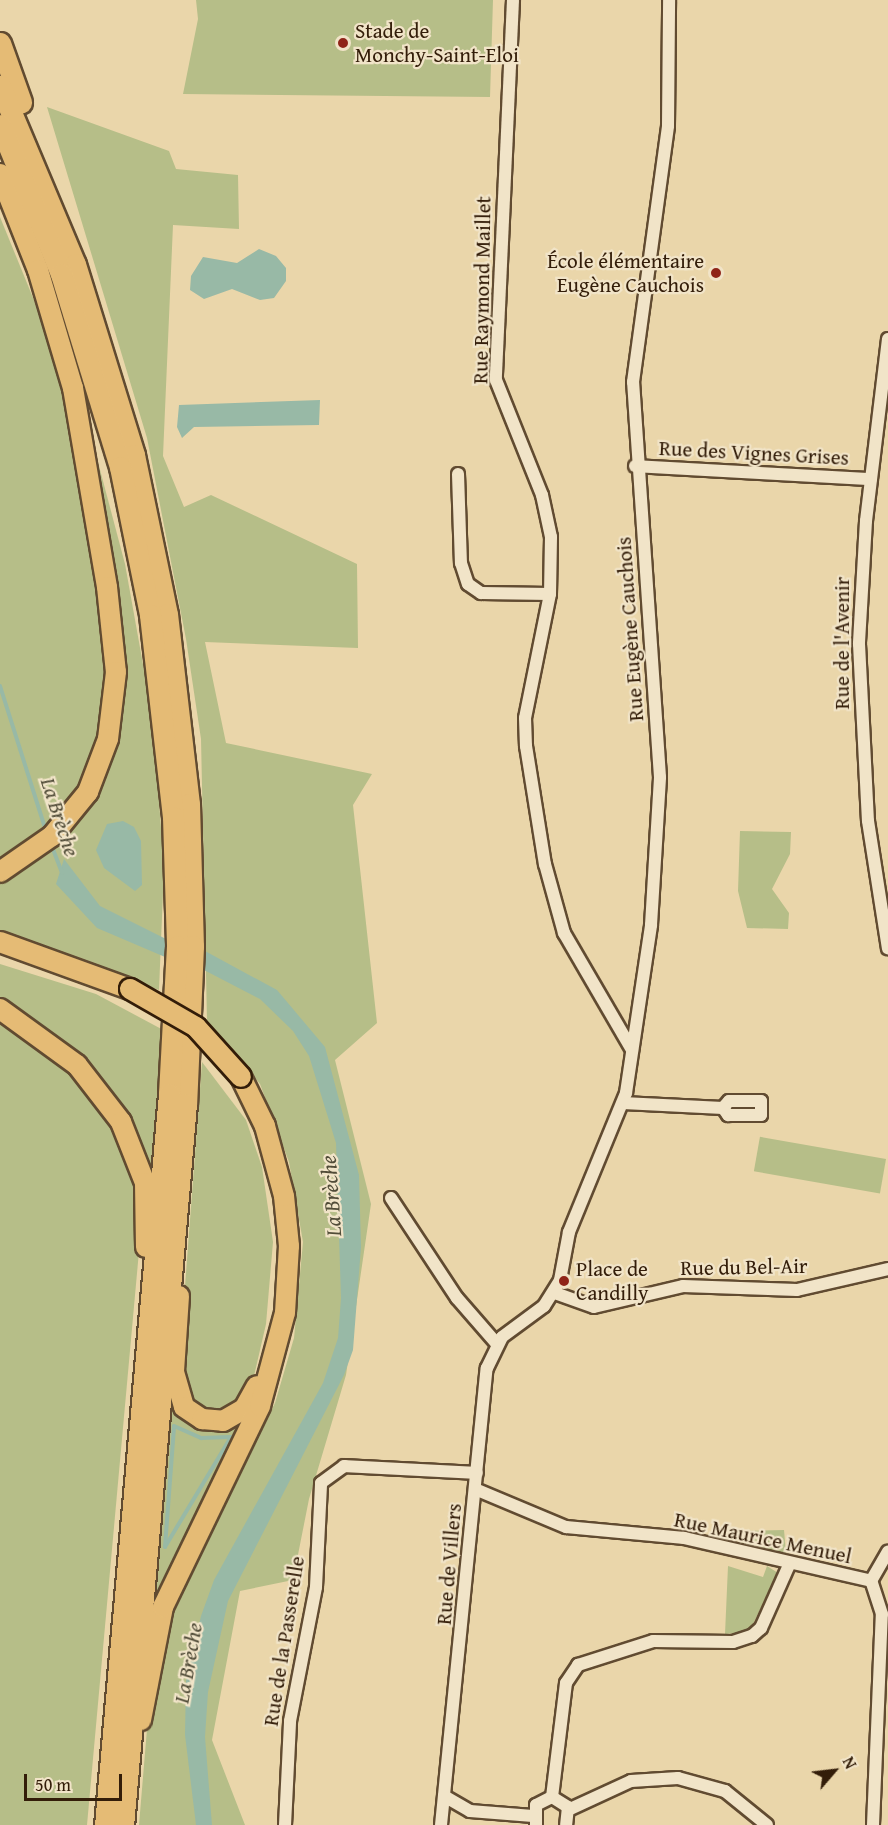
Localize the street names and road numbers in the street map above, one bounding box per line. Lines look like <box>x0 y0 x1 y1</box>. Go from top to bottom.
street label: Rue Raymond Maillet <box>468 196 496 384</box>
street label: Rue des Vignes Grises <box>658 435 850 471</box>
street label: Rue Eugène Cauchois <box>611 536 649 722</box>
street label: Rue de l'Avenir <box>829 577 855 709</box>
street label: Rue du Bel-Air <box>680 1253 808 1281</box>
street label: Rue de Villers <box>431 1502 467 1626</box>
street label: Rue Maurice Menuel <box>672 1507 854 1569</box>
street label: Rue de la Passerelle <box>258 1554 310 1728</box>

